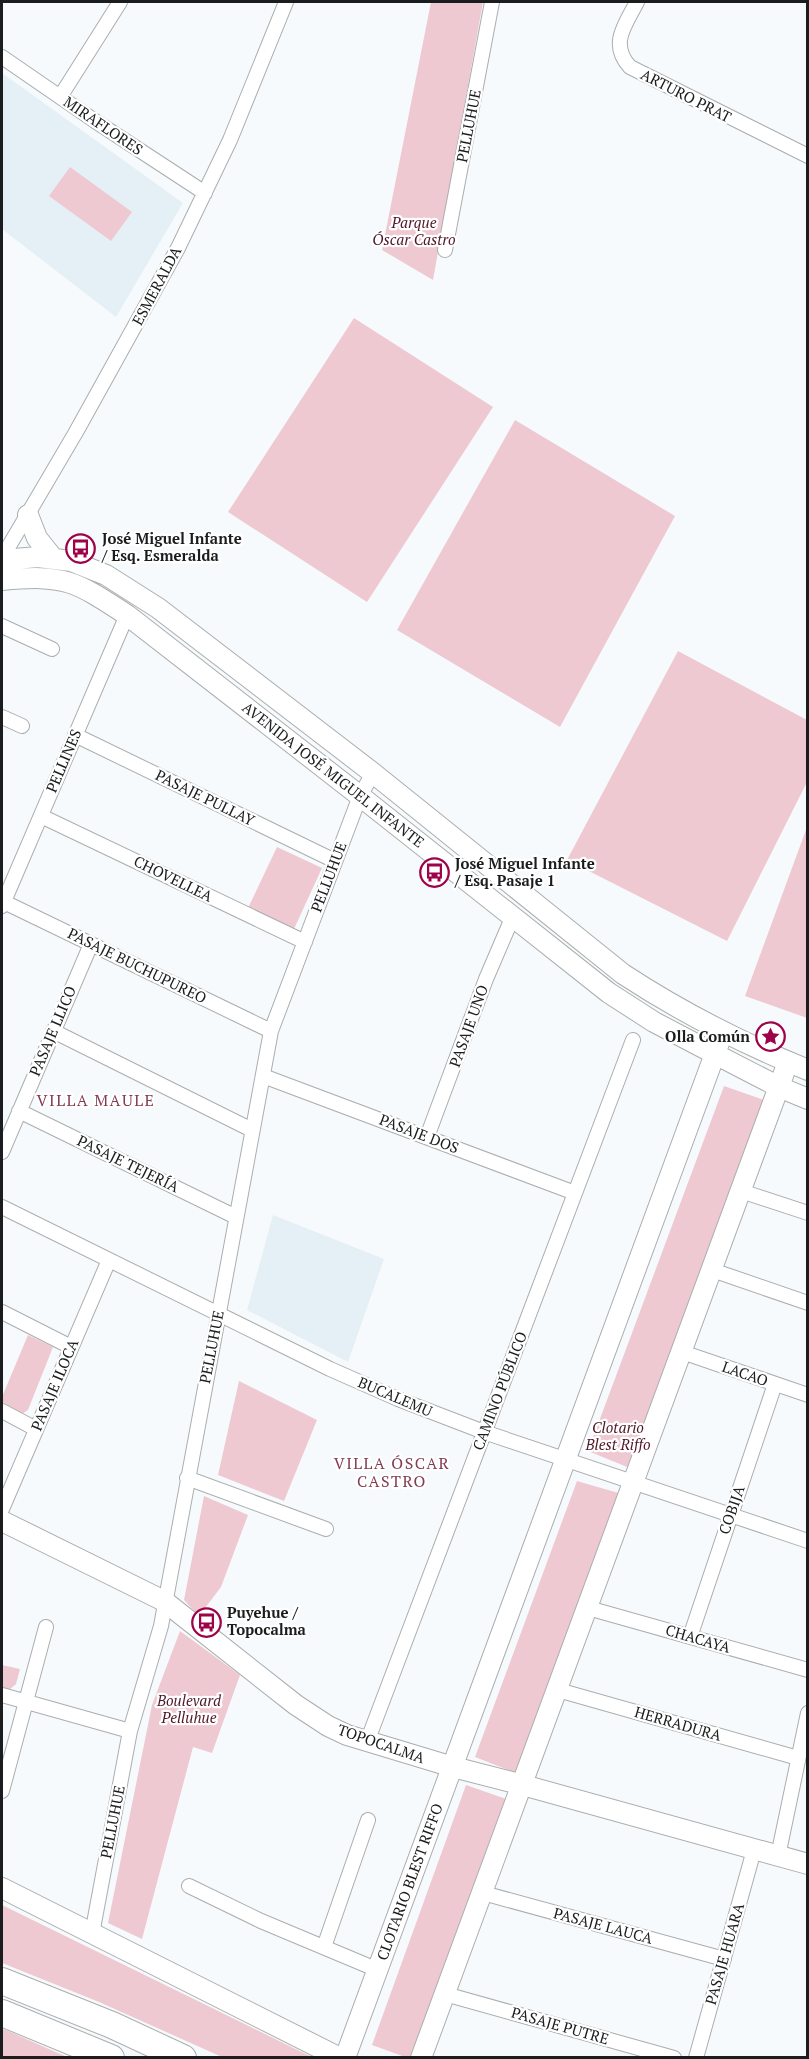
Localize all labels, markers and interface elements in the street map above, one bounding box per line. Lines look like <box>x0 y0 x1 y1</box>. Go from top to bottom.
street label: ARTURO PRAT <box>638 64 735 127</box>
street label: PELLUHUE <box>451 88 485 164</box>
street label: MIRAFLORES <box>60 91 147 159</box>
park label: Parque Óscar Castro <box>372 212 456 249</box>
street label: ESMERALDA <box>127 242 186 328</box>
place label: José Miguel Infante / Esq. Esmeralda <box>101 528 242 565</box>
bus stop icon: José Miguel Infante / Esq. Esmeralda <box>65 532 97 564</box>
street label: AVENIDA JOSÉ MIGUEL INFANTE <box>238 697 429 852</box>
street label: PELLINES <box>41 726 85 795</box>
street label: PASAJE PULLAY <box>153 764 259 830</box>
street label: PELLUHUE <box>305 839 351 915</box>
street label: CHOVELLEA <box>131 850 217 906</box>
place label: José Miguel Infante / Esq. Pasaje 1 <box>454 853 595 890</box>
bus stop icon: José Miguel Infante / Esq. Pasaje 1 <box>418 857 450 889</box>
street label: PASAJE BUCHUPUREO <box>65 923 210 1007</box>
street label: PASAJE UNO <box>444 982 492 1069</box>
street label: PASAJE LLICO <box>24 983 80 1079</box>
place icon: Olla Común <box>755 1021 787 1053</box>
place label: Olla Común <box>665 1026 750 1046</box>
district label: VILLA MAULE <box>37 1089 155 1111</box>
street label: PASAJE DOS <box>377 1109 462 1157</box>
street label: PASAJE TEJERÍA <box>74 1130 183 1197</box>
street label: PELLUHUE <box>194 1309 228 1385</box>
street label: CAMINO PÚBLICO <box>467 1328 531 1453</box>
street label: PASAJE ILOCA <box>26 1335 83 1433</box>
street label: LACAO <box>720 1356 771 1390</box>
street label: BUCALEMU <box>355 1371 436 1421</box>
park label: Clotario Blest Riffo <box>584 1417 651 1454</box>
district label: VILLA ÓSCAR CASTRO <box>334 1452 450 1492</box>
street label: COBIJA <box>713 1482 749 1537</box>
place label: Puyehue / Topocalma <box>227 1602 307 1639</box>
bus stop icon: Puyehue / Topocalma <box>190 1606 222 1638</box>
street label: CHACAYA <box>663 1619 734 1657</box>
park label: Boulevard Pelluhue <box>156 1690 222 1727</box>
street label: HERRADURA <box>632 1701 725 1745</box>
street label: TOPOCALMA <box>335 1719 428 1768</box>
street label: PELLUHUE <box>95 1784 129 1860</box>
street label: CLOTARIO BLEST RIFFO <box>371 1800 447 1963</box>
street label: PASAJE HUARA <box>700 1900 748 2007</box>
street label: PASAJE LAUCA <box>551 1902 656 1948</box>
street label: PASAJE PUTRE <box>509 2002 611 2048</box>

